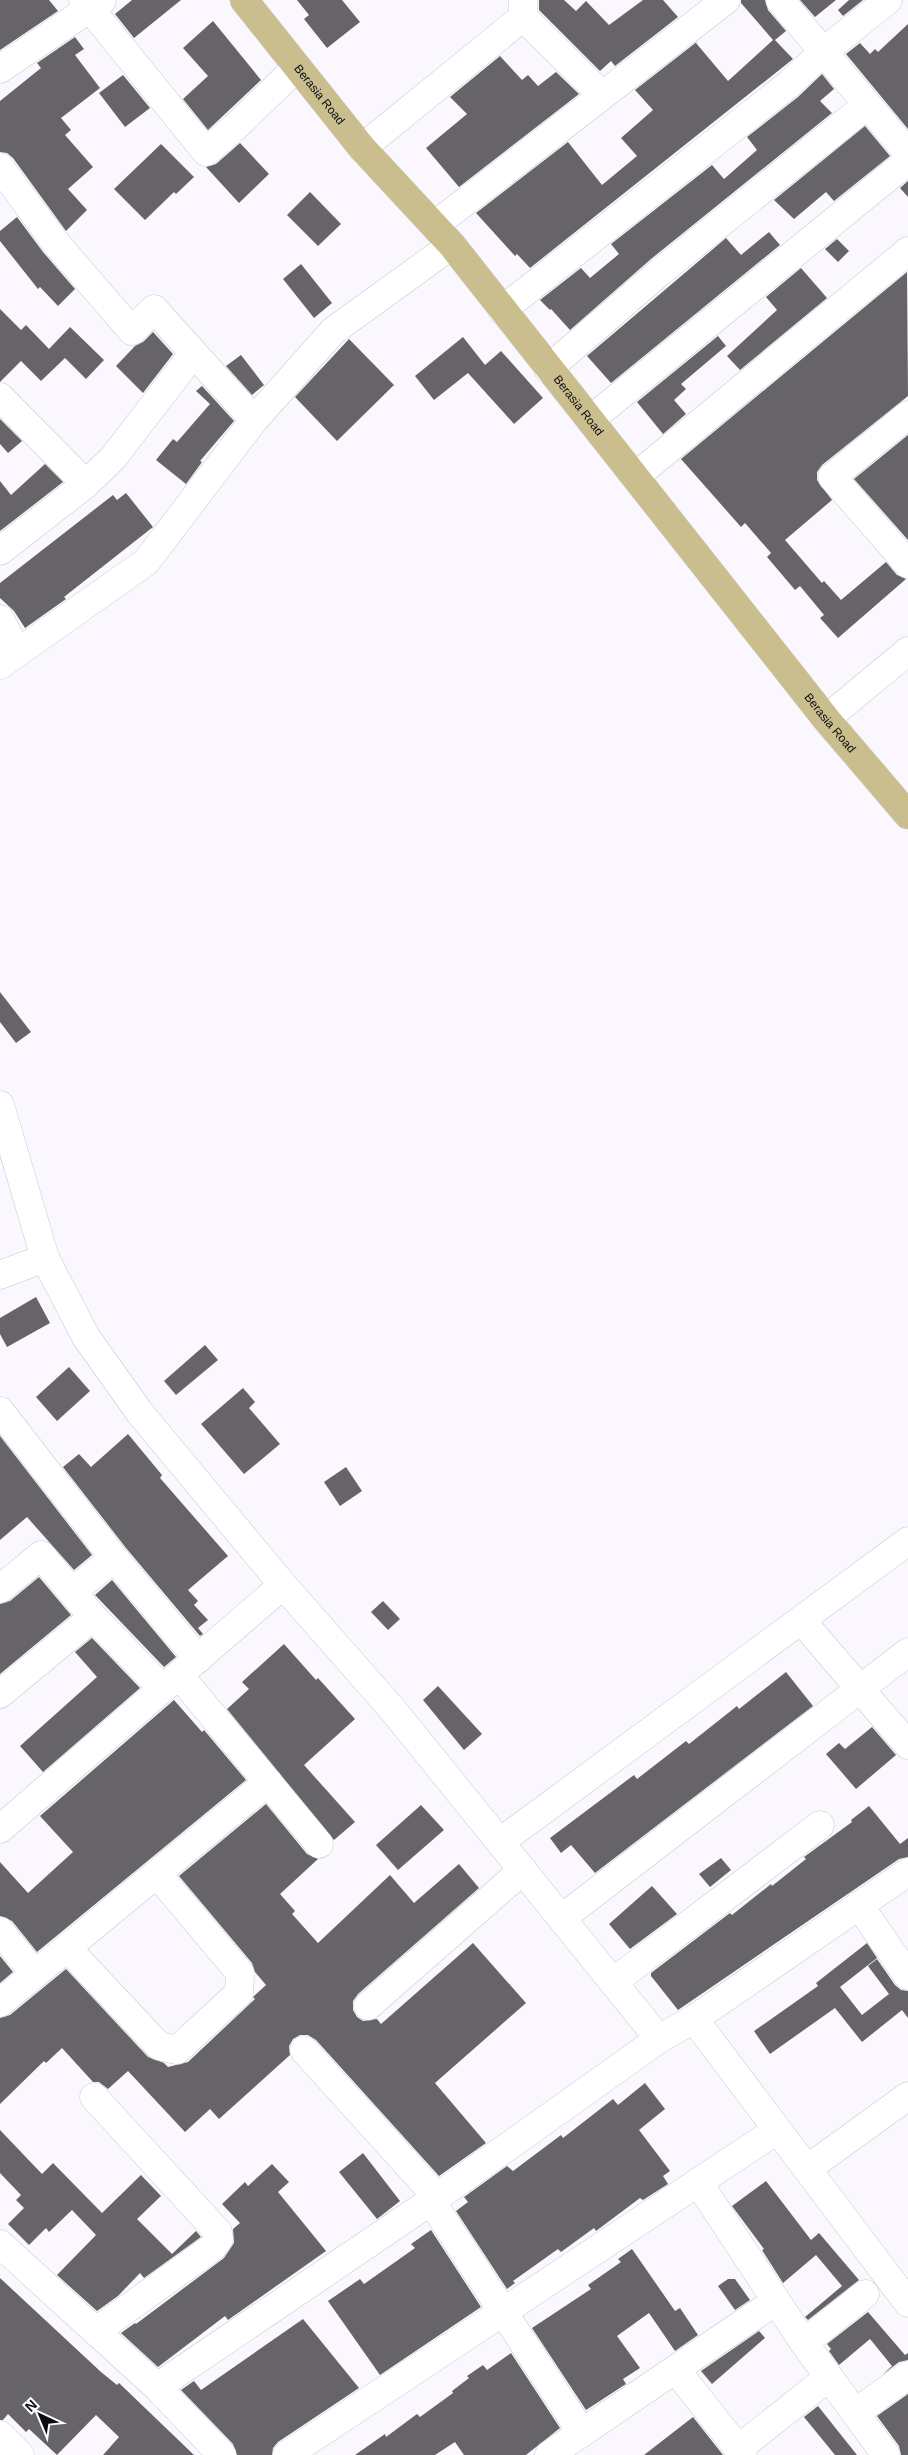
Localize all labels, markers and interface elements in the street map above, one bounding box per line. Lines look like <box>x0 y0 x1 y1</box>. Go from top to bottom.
street label: Berasia Road <box>291 62 348 127</box>
street label: Berasia Road <box>551 373 607 438</box>
street label: Berasia Road <box>801 690 859 756</box>
north arrow <box>15 2390 65 2440</box>
text: N <box>22 2396 40 2415</box>

